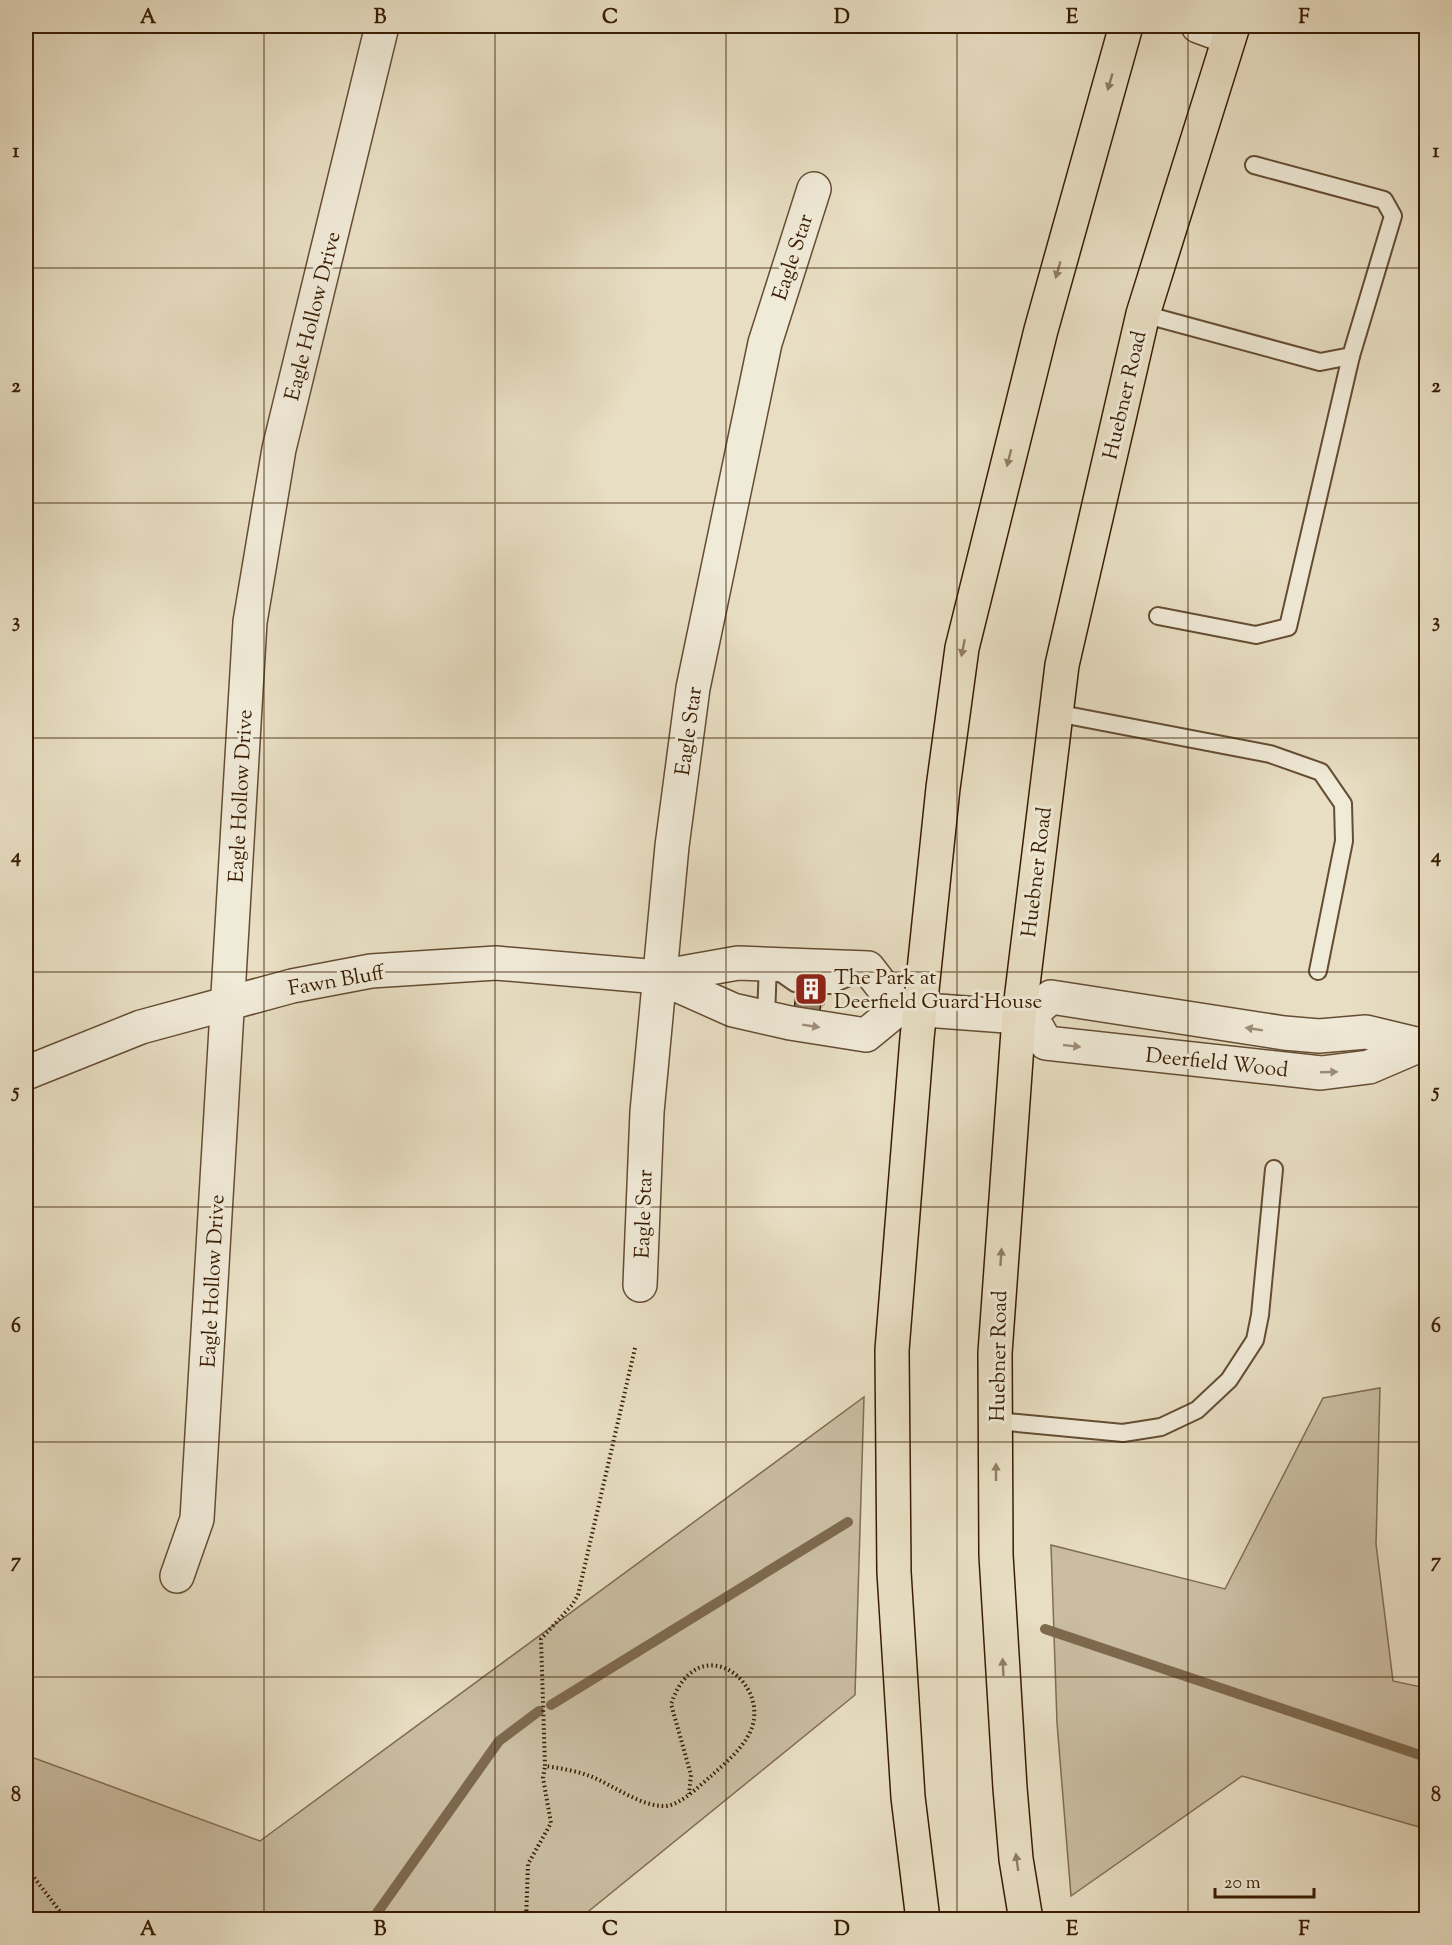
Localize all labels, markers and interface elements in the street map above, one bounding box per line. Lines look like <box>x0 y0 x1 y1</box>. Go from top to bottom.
text: A <box>140 4 157 33</box>
text: B <box>374 4 387 33</box>
text: C <box>602 4 618 33</box>
text: D <box>834 4 850 33</box>
text: E <box>1066 4 1079 33</box>
text: F <box>1298 4 1310 33</box>
one-way arrow <box>1105 73 1114 91</box>
text: 1 <box>13 138 20 167</box>
text: 1 <box>1433 138 1440 167</box>
street label: Eagle Star <box>766 210 822 305</box>
street label: Eagle Hollow Drive <box>278 229 349 404</box>
one-way arrow <box>1053 261 1062 279</box>
street label: Huebner Road <box>1097 328 1155 463</box>
text: 2 <box>11 373 21 402</box>
text: 2 <box>1431 373 1441 402</box>
one-way arrow <box>1004 450 1013 468</box>
text: 3 <box>12 608 20 637</box>
text: 3 <box>1432 608 1440 637</box>
one-way arrow <box>958 639 967 658</box>
street label: Eagle Star <box>669 685 711 778</box>
street label: Eagle Hollow Drive <box>222 709 262 883</box>
street label: Huebner Road <box>1015 805 1061 939</box>
text: 4 <box>10 843 21 872</box>
text: 4 <box>1430 843 1441 872</box>
street label: Fawn Bluff <box>286 959 388 1005</box>
place label: The Park at Deerfield Guard House <box>834 964 1042 1018</box>
building icon: The Park at Deerfield Guard House <box>793 971 829 1007</box>
one-way arrow <box>802 1022 821 1031</box>
one-way arrow <box>1245 1024 1264 1033</box>
one-way arrow <box>1063 1041 1082 1051</box>
street label: Deerfield Wood <box>1144 1042 1290 1086</box>
one-way arrow <box>1319 1068 1338 1077</box>
text: 5 <box>11 1078 20 1107</box>
text: 5 <box>1431 1078 1440 1107</box>
street label: Eagle Star <box>628 1169 662 1259</box>
street label: Eagle Hollow Drive <box>194 1194 234 1368</box>
one-way arrow <box>997 1247 1006 1266</box>
street label: Huebner Road <box>984 1290 1016 1422</box>
text: 6 <box>11 1313 21 1342</box>
text: 6 <box>1431 1313 1441 1342</box>
one-way arrow <box>991 1463 1001 1482</box>
text: 7 <box>11 1548 22 1577</box>
text: 7 <box>1431 1548 1442 1577</box>
one-way arrow <box>998 1658 1007 1677</box>
text: 8 <box>11 1782 21 1811</box>
text: 8 <box>1431 1782 1441 1811</box>
one-way arrow <box>1012 1852 1022 1871</box>
scale bar <box>1215 1861 1314 1899</box>
text: 20 m <box>1224 1871 1261 1897</box>
text: A <box>140 1916 157 1945</box>
text: B <box>374 1916 387 1945</box>
text: C <box>602 1916 618 1945</box>
text: D <box>834 1916 850 1945</box>
text: E <box>1066 1916 1079 1945</box>
text: F <box>1298 1916 1310 1945</box>

